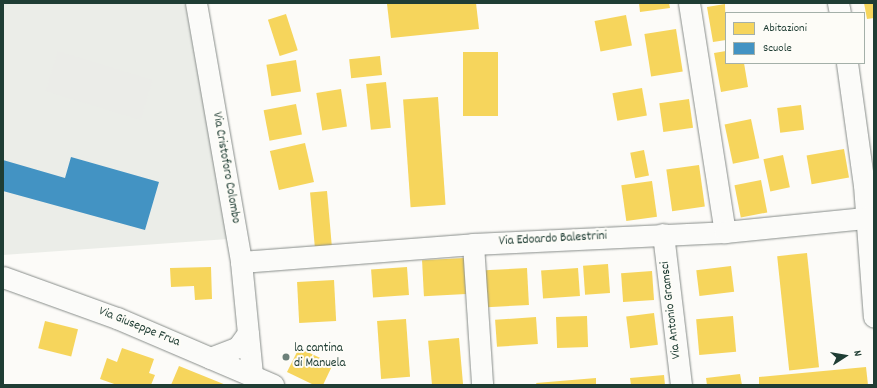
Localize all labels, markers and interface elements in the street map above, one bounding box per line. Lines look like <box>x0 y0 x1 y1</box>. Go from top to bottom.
legend <box>725 12 865 64</box>
text: Abitazioni <box>763 20 807 37</box>
text: Scuole <box>763 40 792 57</box>
street label: Via Cristoforo Colombo <box>208 111 242 225</box>
street label: Via Edoardo Balestrini <box>499 229 607 251</box>
street label: Via Antonio Gramsci <box>658 260 686 360</box>
street label: Via Giuseppe Frua <box>96 305 182 351</box>
north arrow <box>825 336 865 376</box>
place label: la cantina di Manuela <box>294 342 346 373</box>
text: N <box>848 349 865 358</box>
marker: la cantina di Manuela <box>281 352 291 362</box>

